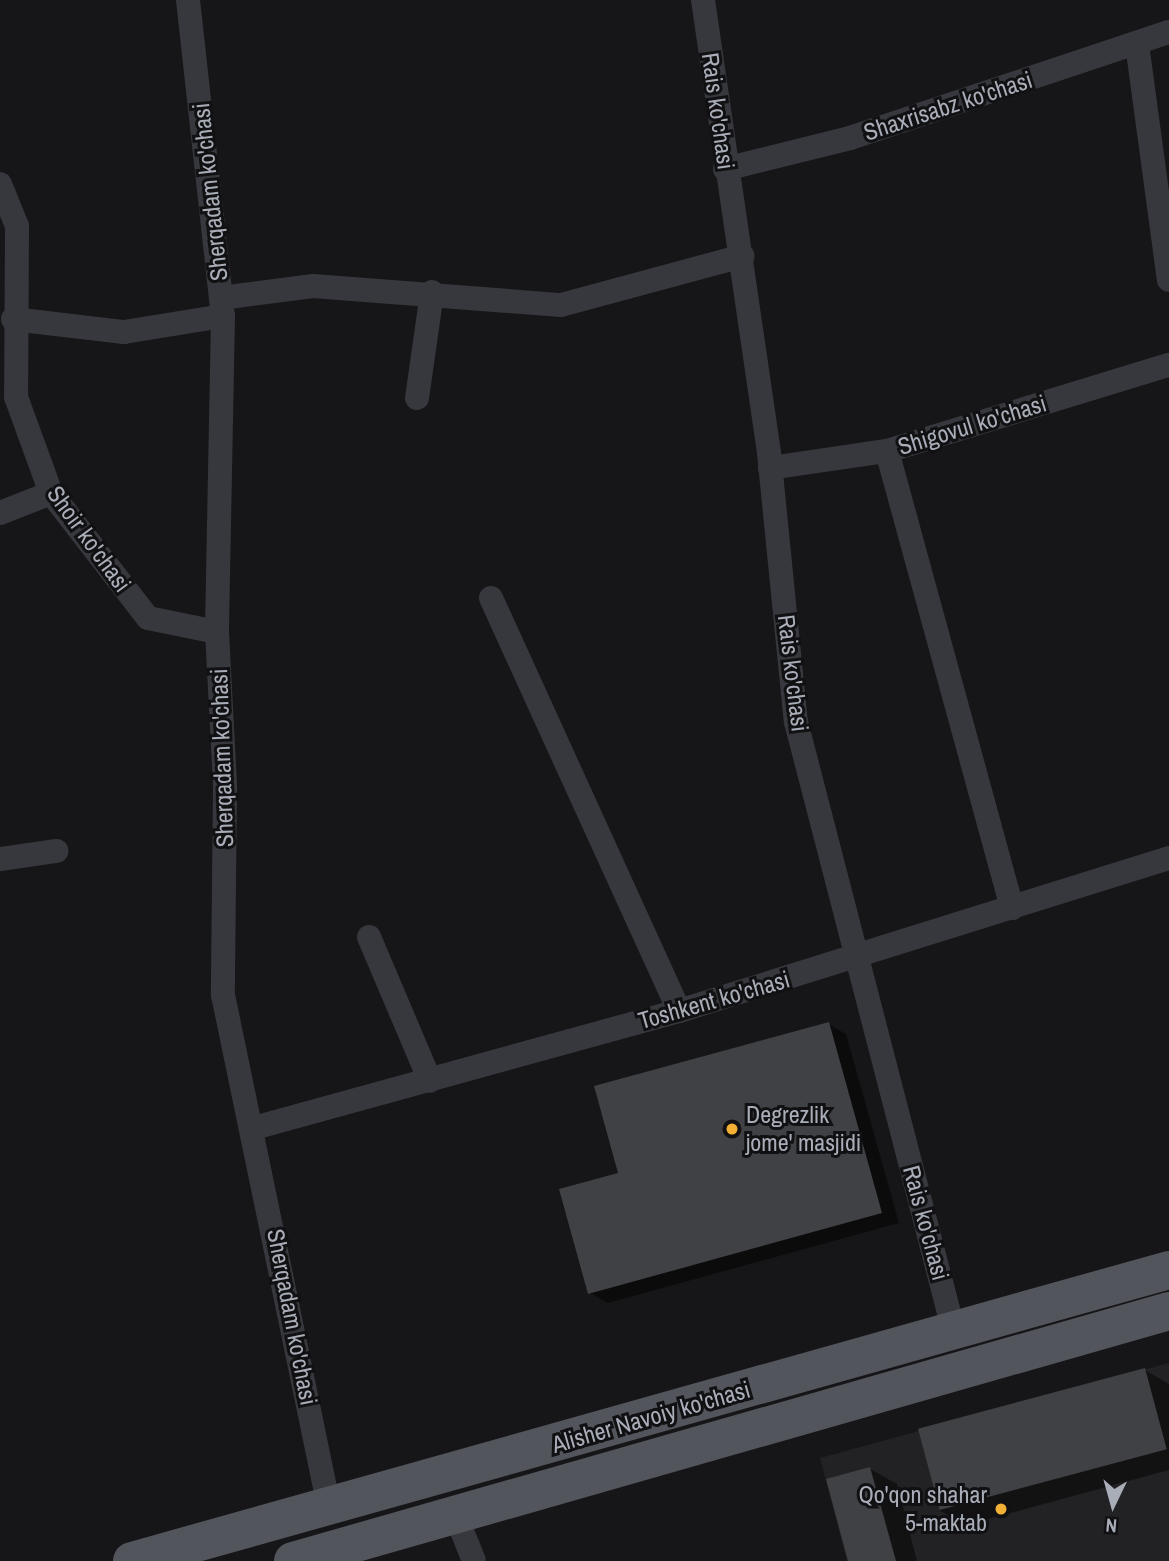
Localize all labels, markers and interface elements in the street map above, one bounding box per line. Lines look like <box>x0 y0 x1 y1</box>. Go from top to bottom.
street label: Rais ko'chasi <box>696 51 740 171</box>
street label: Shaxrisabz ko'chasi <box>860 65 1036 147</box>
street label: Sherqadam ko'chasi <box>186 102 234 282</box>
street label: Shigovul ko'chasi <box>894 389 1050 461</box>
street label: Shoir ko'chasi <box>41 480 137 598</box>
street label: Rais ko'chasi <box>772 613 814 733</box>
street label: Sherqadam ko'chasi <box>204 668 240 848</box>
street label: Toshkent ko'chasi <box>635 965 793 1035</box>
place label: Degrezlik jome' masjidi <box>746 1101 861 1157</box>
marker: Degrezlik jome' masjidi <box>724 1121 740 1137</box>
street label: Rais ko'chasi <box>897 1163 955 1283</box>
street label: Sherqadam ko'chasi <box>261 1226 323 1408</box>
street label: Alisher Navoiy ko'chasi <box>548 1375 754 1459</box>
north arrow <box>1078 1470 1148 1540</box>
place label: Qo'qon shahar 5-maktab <box>859 1481 987 1537</box>
marker: Qo'qon shahar 5-maktab <box>993 1501 1009 1517</box>
text: N <box>1104 1512 1118 1539</box>

